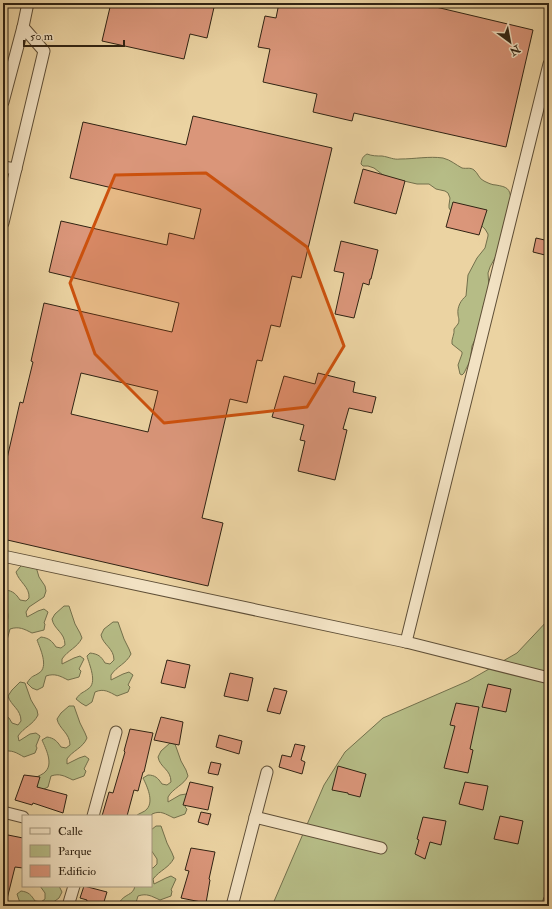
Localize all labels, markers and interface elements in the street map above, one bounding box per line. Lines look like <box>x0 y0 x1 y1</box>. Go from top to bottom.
scale bar <box>24 22 124 48</box>
north arrow <box>490 22 530 62</box>
text: 50 m <box>30 29 54 44</box>
text: N <box>506 41 524 59</box>
legend <box>22 815 152 887</box>
text: Calle <box>58 824 83 839</box>
text: Parque <box>58 844 92 859</box>
text: Edificio <box>58 864 96 879</box>

